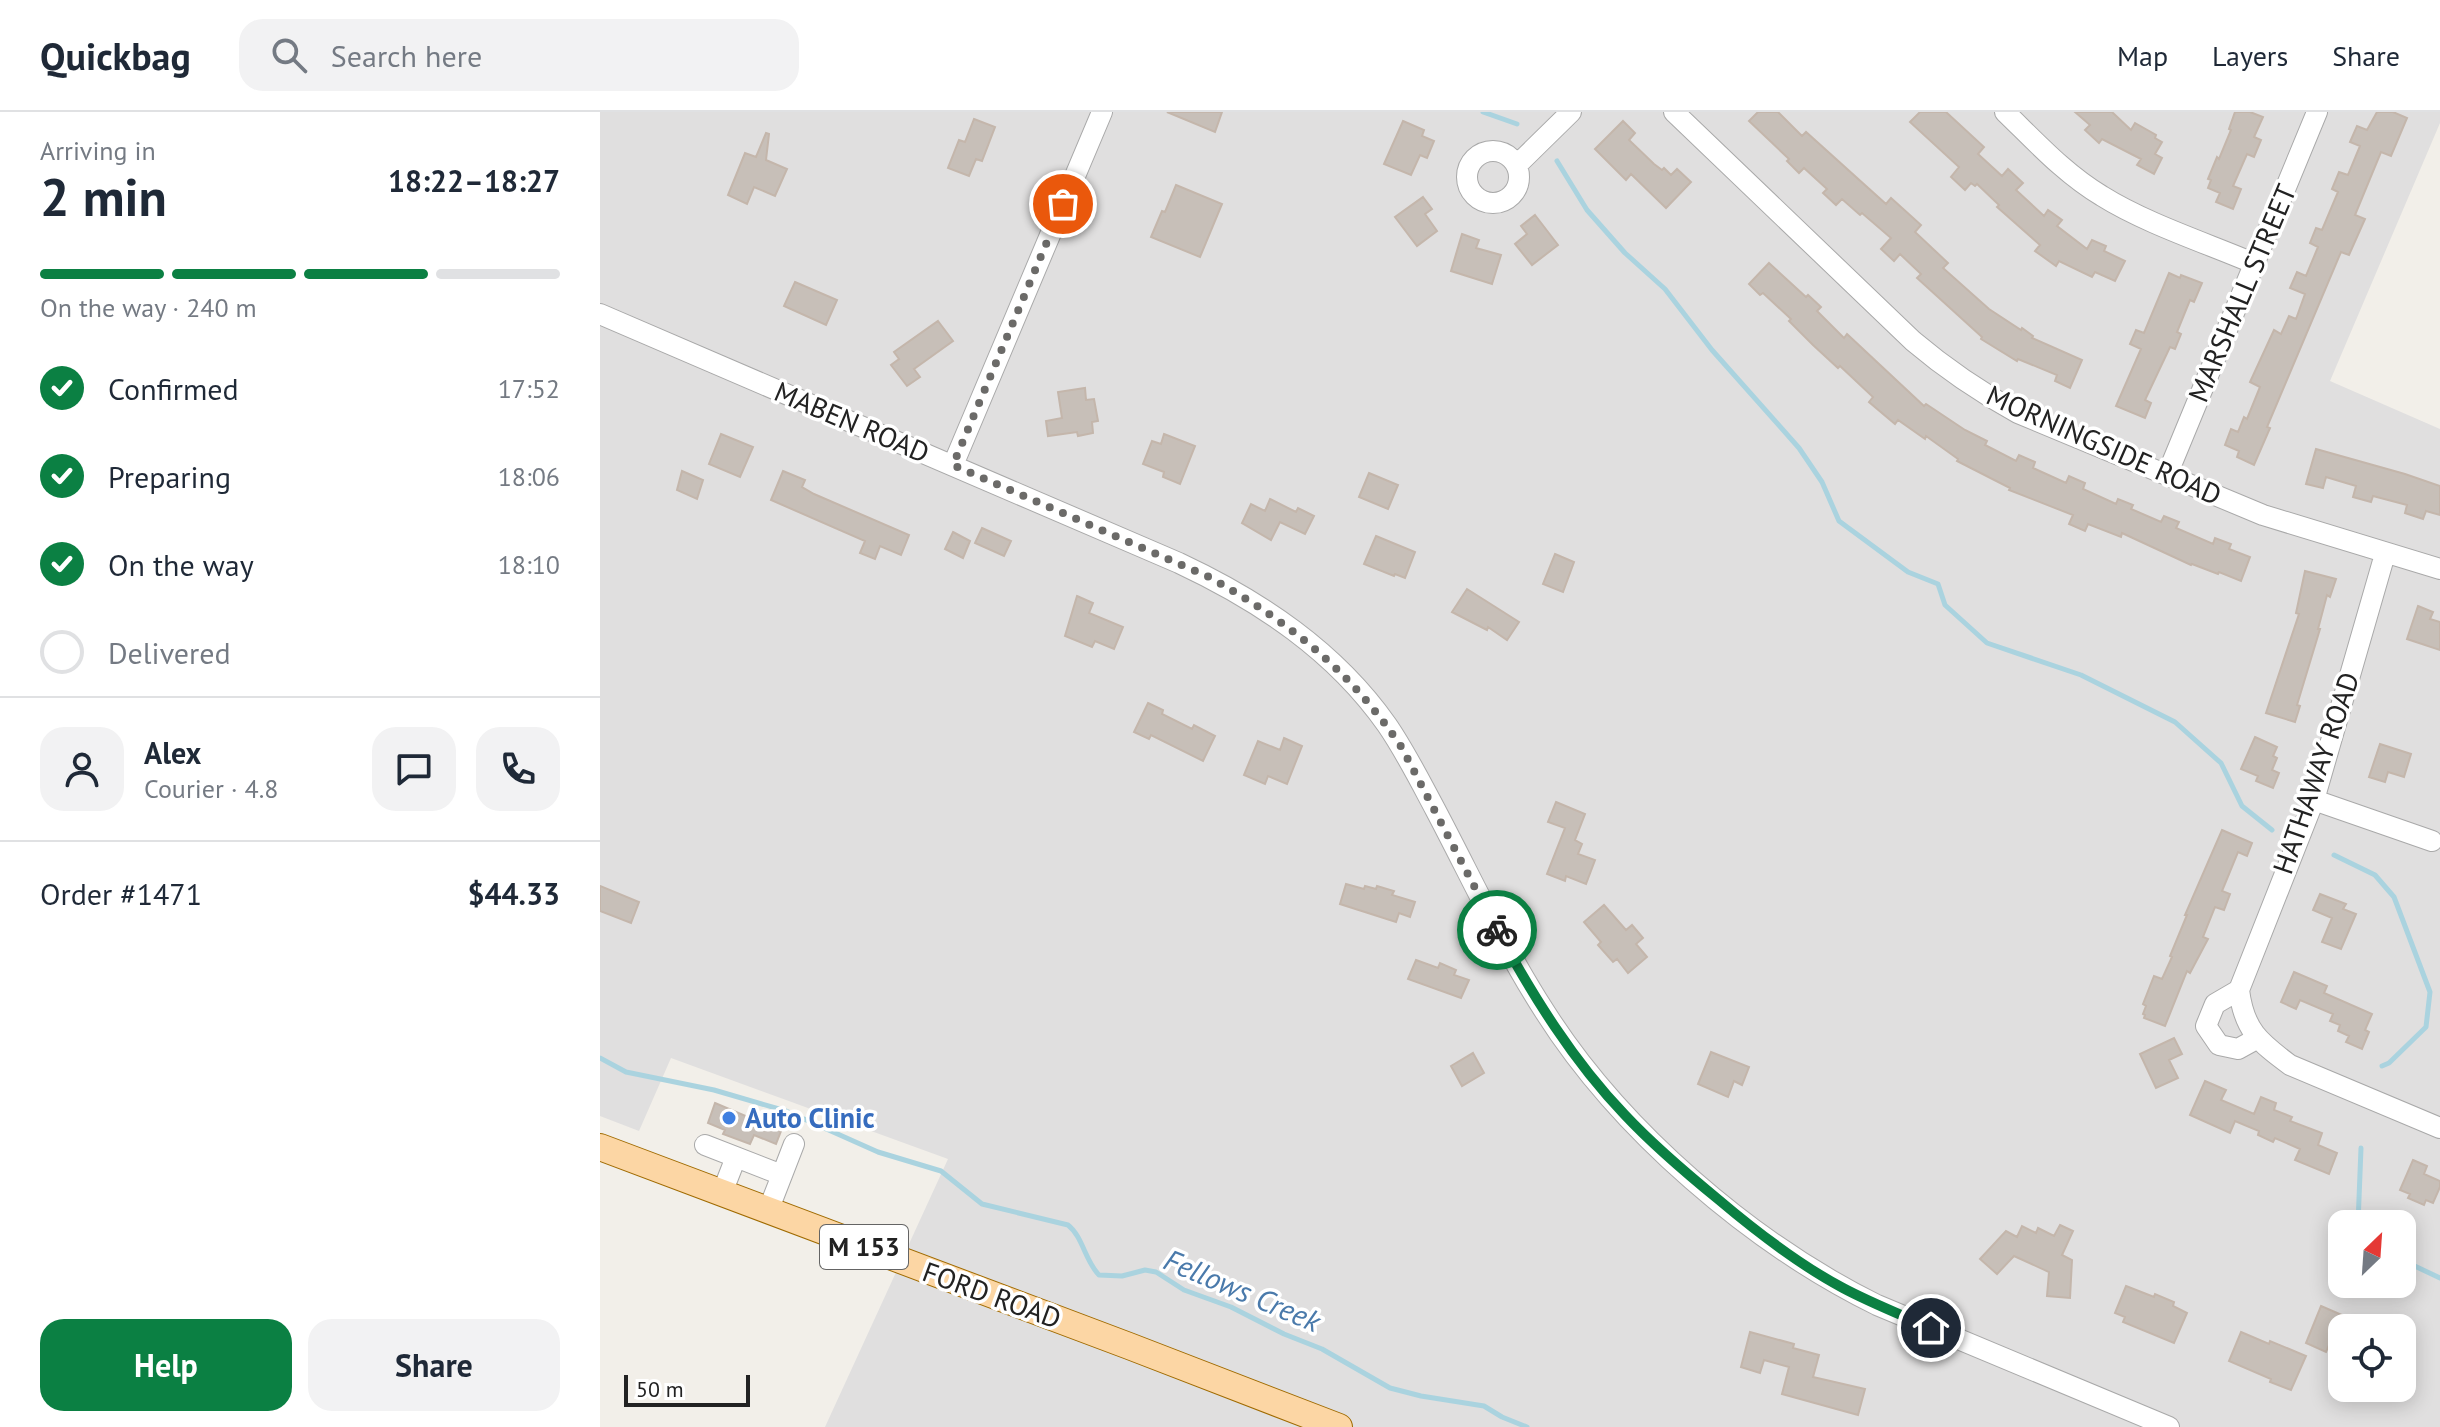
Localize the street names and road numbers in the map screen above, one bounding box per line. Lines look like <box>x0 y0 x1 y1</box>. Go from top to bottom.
street label: MARSHALL STREET <box>2179 178 2304 407</box>
street label: MABEN ROAD <box>769 372 935 471</box>
street label: MORNINGSIDE ROAD <box>1981 376 2227 513</box>
street label: HATHAWAY ROAD <box>2264 667 2367 879</box>
road number: M 153 <box>820 1225 908 1269</box>
street label: FORD ROAD <box>918 1252 1066 1337</box>

